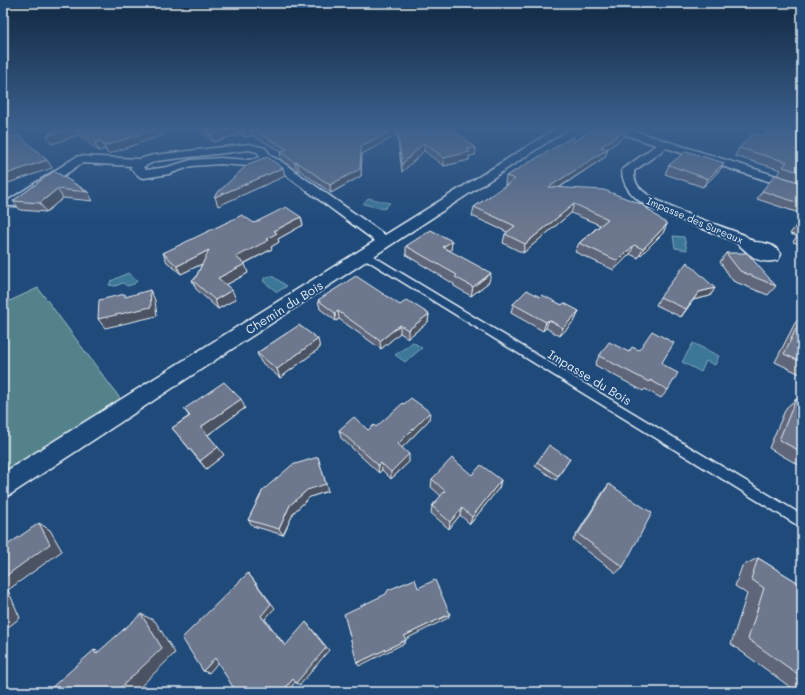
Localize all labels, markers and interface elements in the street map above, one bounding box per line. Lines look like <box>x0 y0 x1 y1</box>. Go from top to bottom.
street label: Impasse des Sureaux <box>645 193 745 247</box>
street label: Chemin du Bois <box>242 277 326 337</box>
street label: Impasse du Bois <box>545 346 635 408</box>

